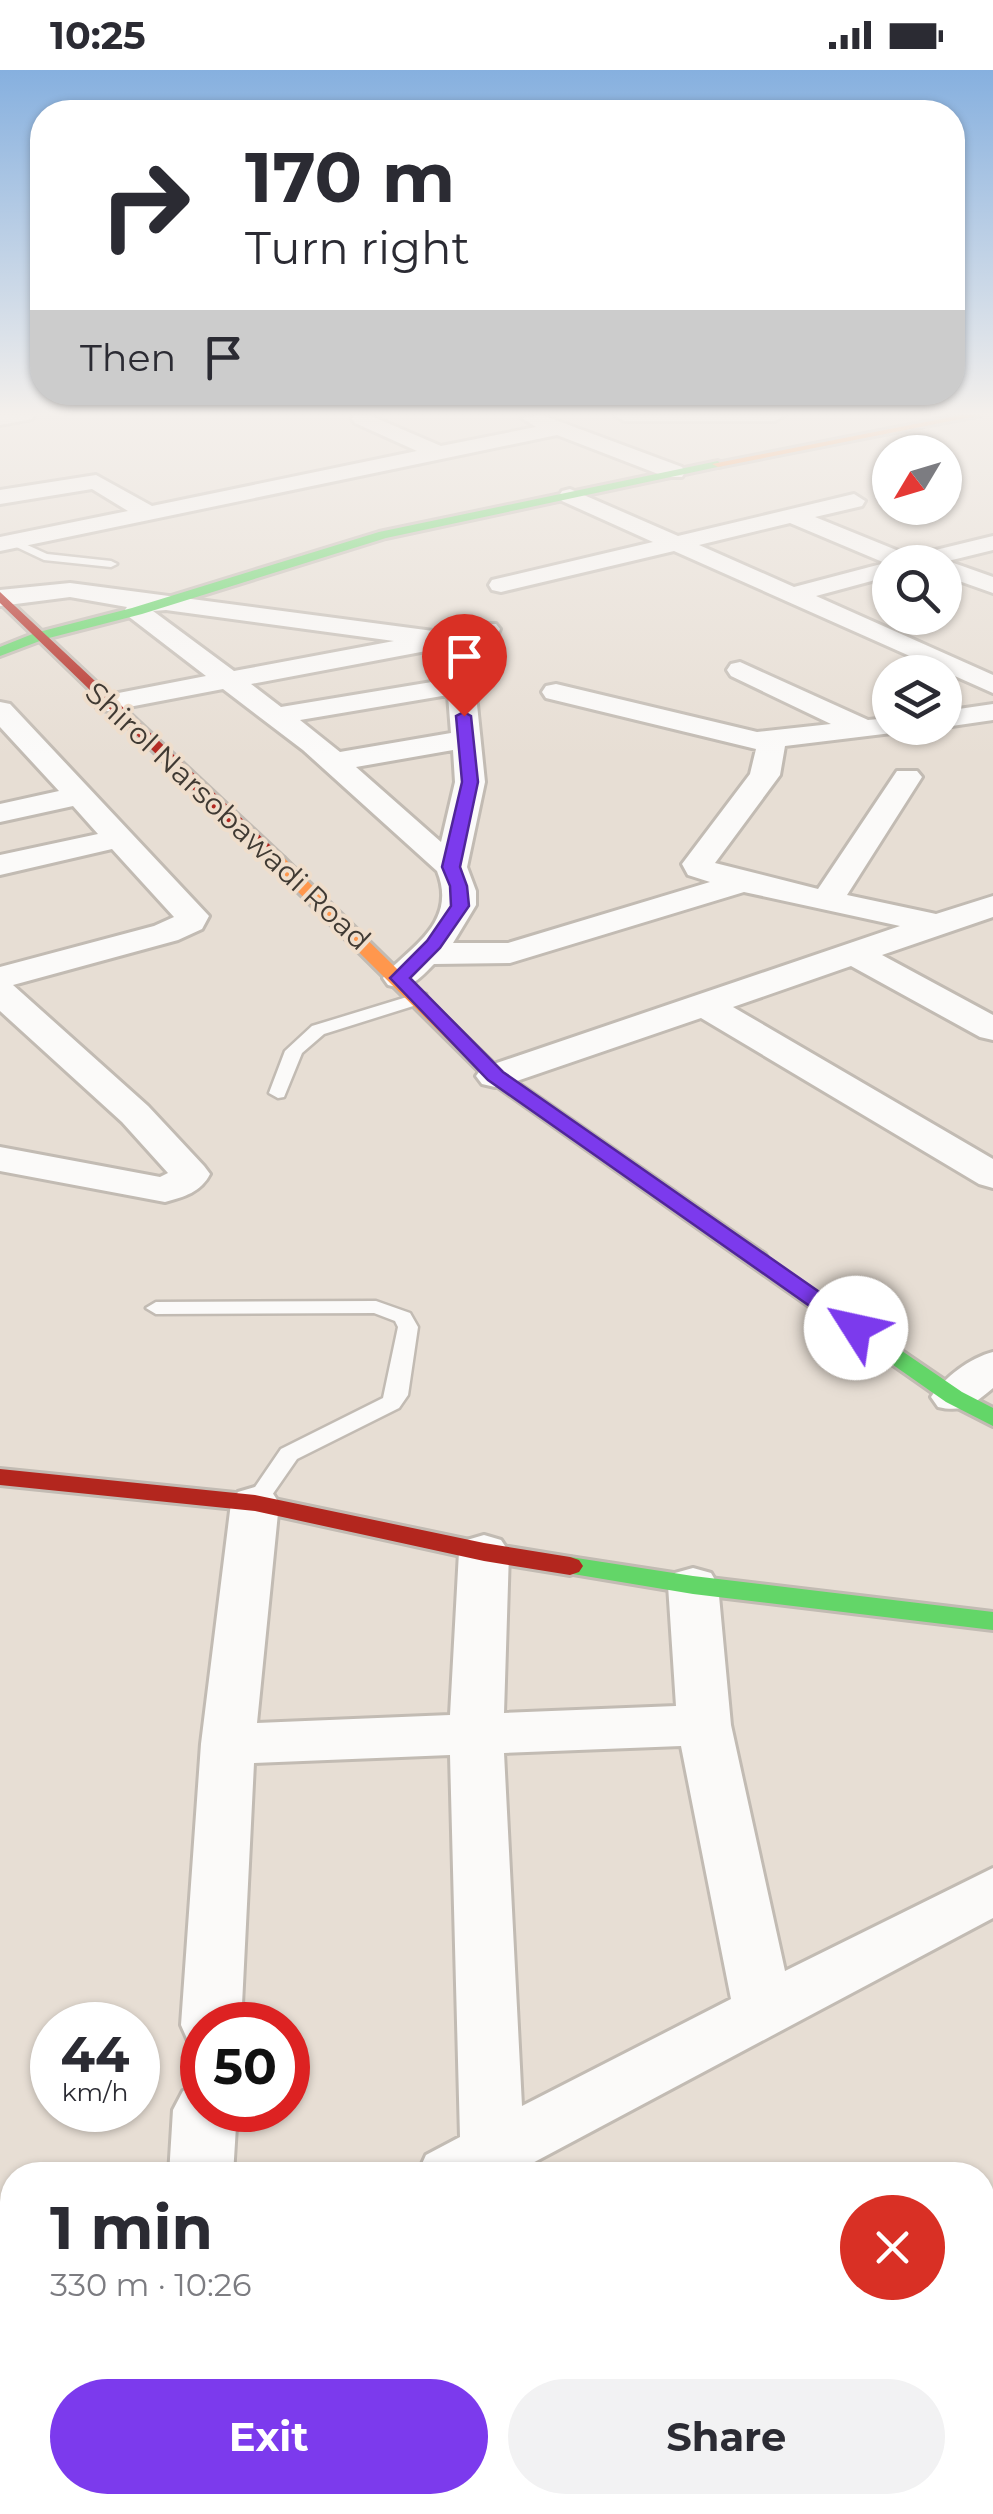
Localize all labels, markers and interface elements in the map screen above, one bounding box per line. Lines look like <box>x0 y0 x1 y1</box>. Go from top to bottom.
text: 10:25 <box>50 12 146 59</box>
text: 170 m <box>245 134 455 220</box>
icon: right <box>80 140 210 270</box>
text: Turn right <box>245 220 470 275</box>
icon: arrive <box>196 330 251 385</box>
text: Then <box>80 334 176 381</box>
north arrow <box>872 435 962 525</box>
map controls <box>872 435 962 745</box>
button: search <box>872 545 962 635</box>
pin <box>422 614 507 717</box>
icon: arrive <box>437 629 492 684</box>
button: layers <box>872 655 962 745</box>
street label: Shirol Narsobawadi Road <box>78 674 378 958</box>
position arrow <box>804 1276 908 1380</box>
speed limit sign: 50 <box>180 2002 310 2132</box>
text: 44 <box>61 2024 129 2085</box>
text: km/h <box>62 2077 128 2107</box>
text: 1 min <box>50 2191 213 2264</box>
button: close <box>840 2195 945 2300</box>
text: 330 m · 10:26 <box>50 2265 251 2304</box>
button: Exit <box>50 2379 488 2494</box>
button: Share <box>508 2379 945 2494</box>

